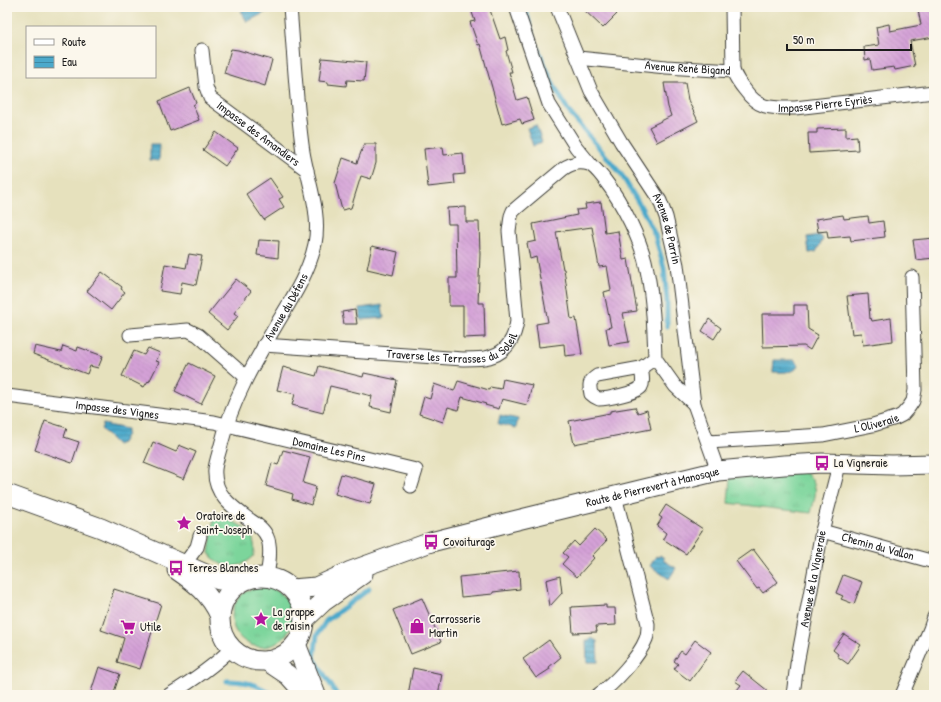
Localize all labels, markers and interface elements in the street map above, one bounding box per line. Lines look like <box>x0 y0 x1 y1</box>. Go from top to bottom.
legend <box>26 26 156 78</box>
scale bar <box>787 26 911 52</box>
text: 50 m <box>793 31 814 48</box>
text: Route <box>62 33 86 50</box>
text: Eau <box>62 53 77 70</box>
street label: Avenue René Bigand <box>644 56 731 79</box>
street label: Impasse Pierre Eyriès <box>778 90 873 116</box>
street label: Impasse des Amandiers <box>213 97 304 170</box>
street label: Avenue de Parrin <box>649 189 686 266</box>
street label: Avenue du Défens <box>260 270 312 344</box>
street label: Traverse les Terrasses du Soleil <box>386 329 522 367</box>
street label: Impasse des Vignes <box>74 396 160 423</box>
street label: L'Oliveraie <box>853 409 902 437</box>
street label: Domaine Les Pins <box>291 432 368 466</box>
bus stop icon: La Vigneraie <box>813 454 831 472</box>
place label: La Vigneraie <box>834 454 888 471</box>
street label: Route de Pierrevert à Manosque <box>584 462 721 511</box>
place label: Oratoire de Saint-Joseph <box>196 507 252 538</box>
place icon: Oratoire de Saint-Joseph <box>175 514 193 532</box>
street label: Chemin du Vallon <box>840 528 916 564</box>
street label: Avenue de la Vigneraie <box>795 529 830 628</box>
bus stop icon: Covoiturage <box>422 533 440 551</box>
place label: Covoiturage <box>443 533 495 550</box>
bus stop icon: Terres Blanches <box>167 559 185 577</box>
place label: Terres Blanches <box>188 559 259 576</box>
place label: La grappe de raisin <box>273 603 315 634</box>
place icon: La grappe de raisin <box>252 610 270 628</box>
place label: Carrosserie Martin <box>429 610 481 641</box>
shop icon: Carrosserie Martin <box>408 617 426 635</box>
supermarket icon: Utile <box>119 618 137 636</box>
place label: Utile <box>140 618 162 635</box>

